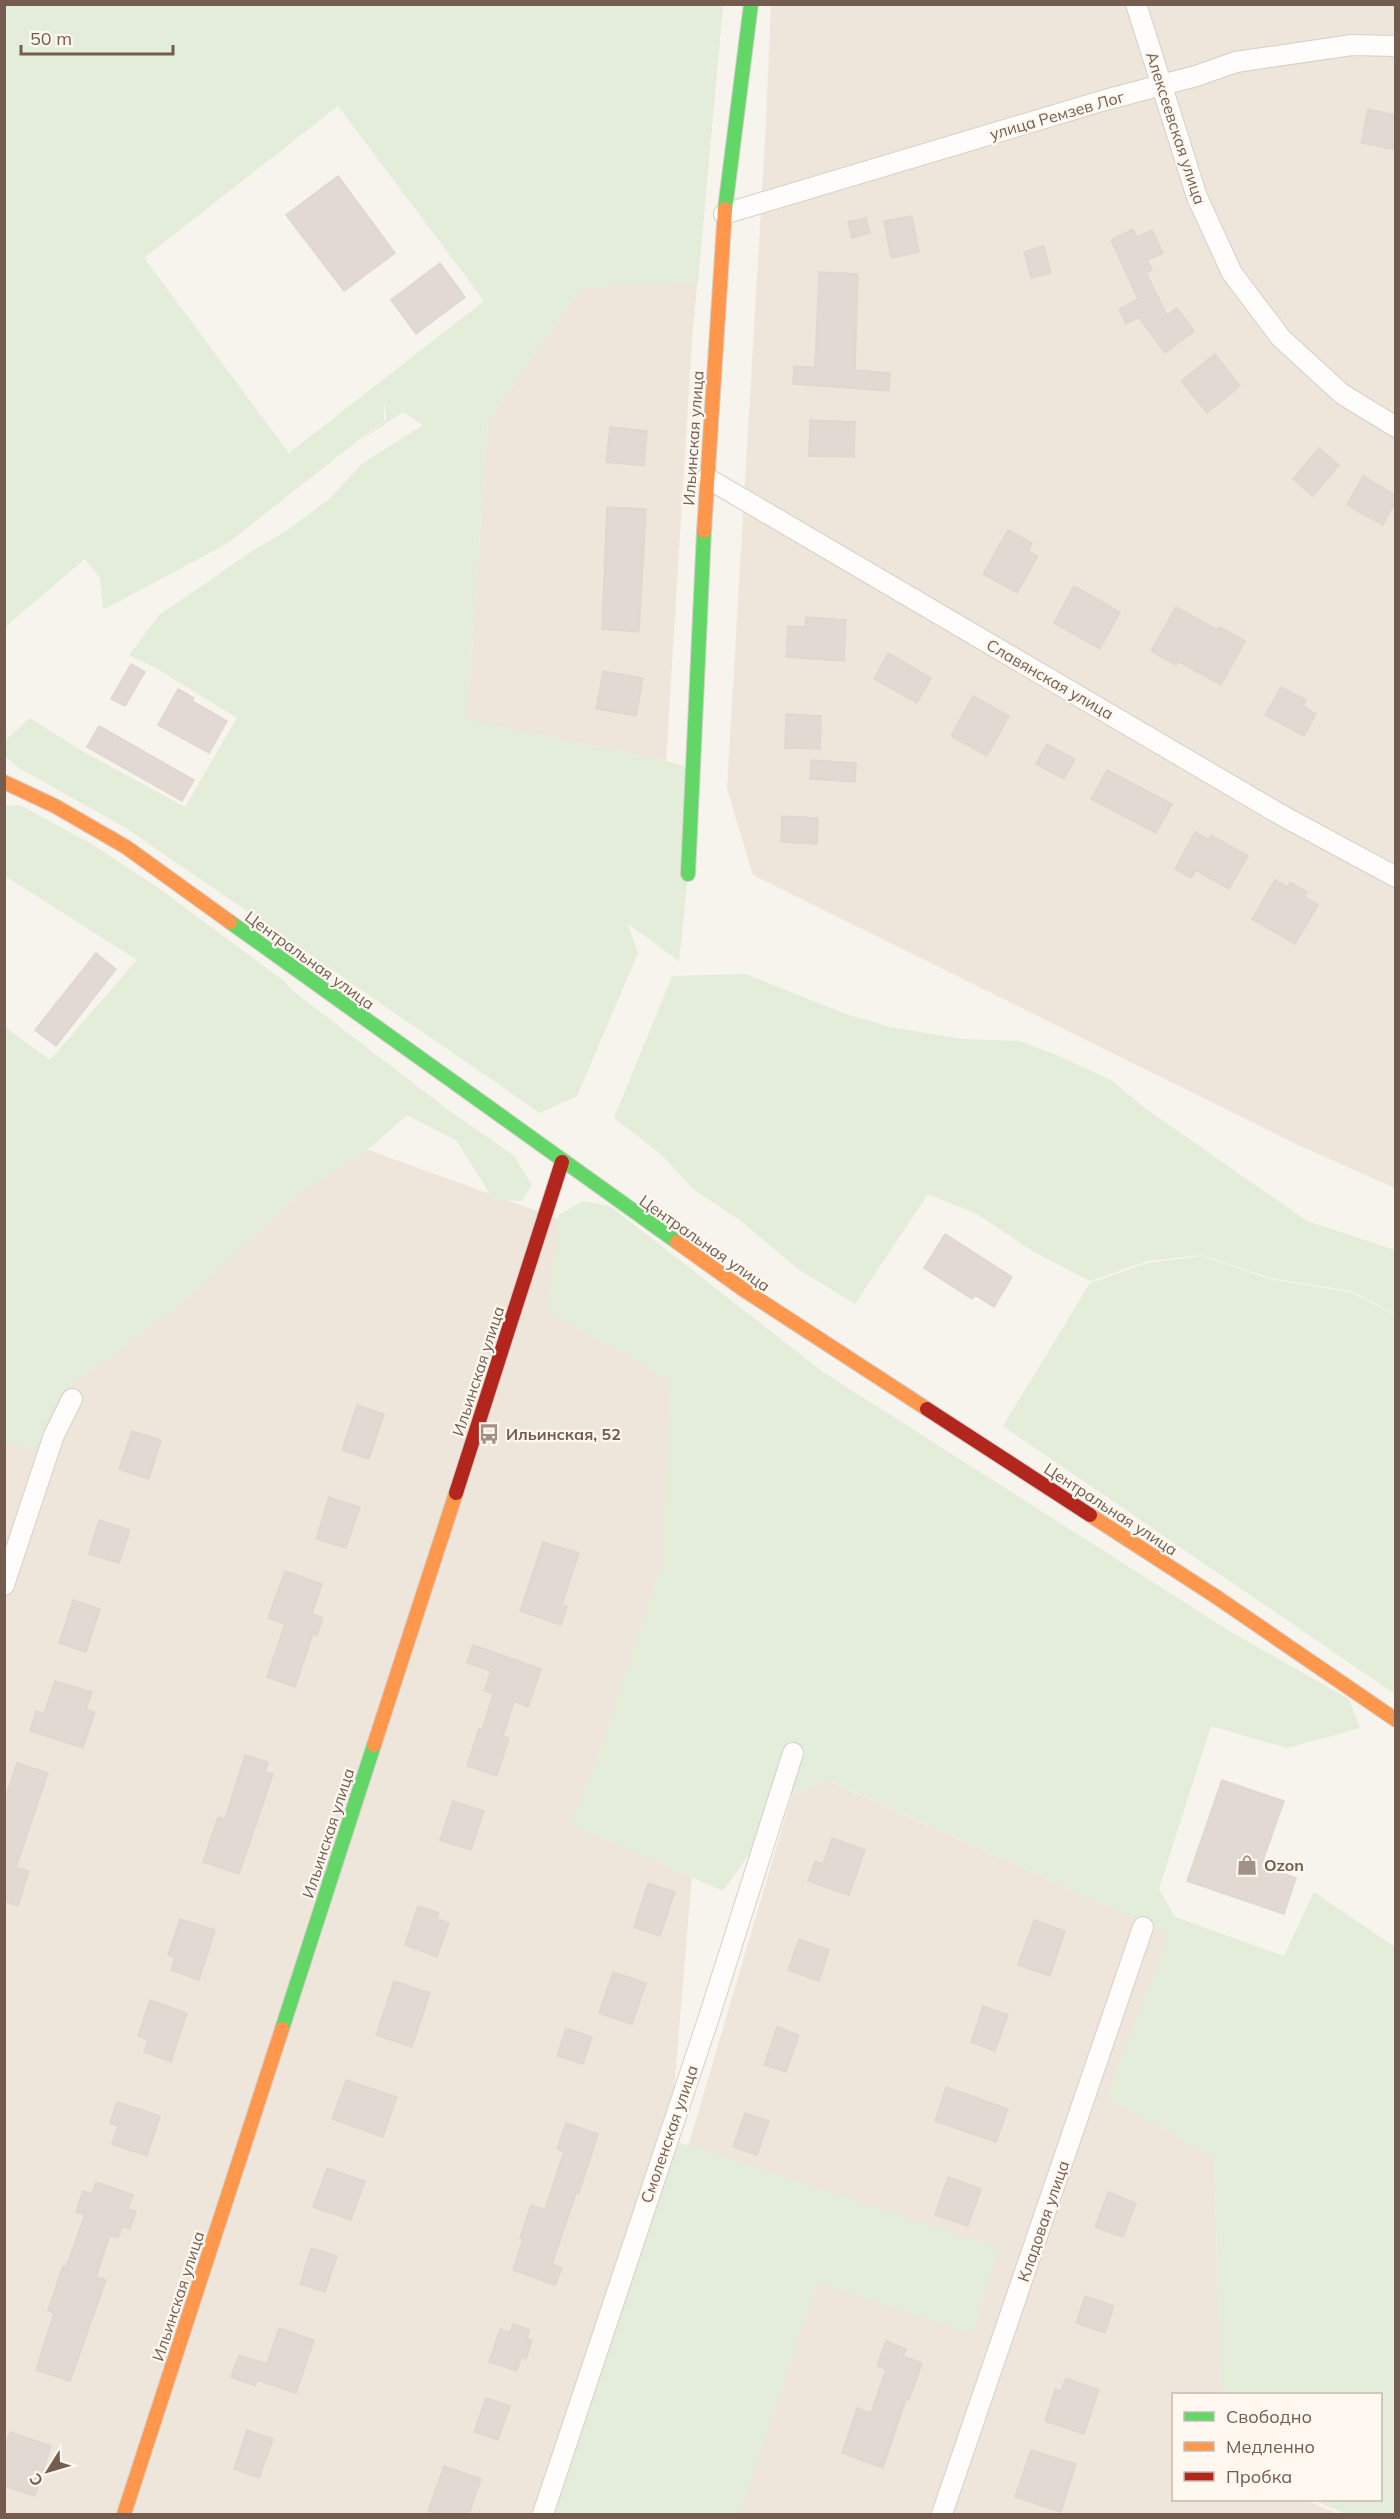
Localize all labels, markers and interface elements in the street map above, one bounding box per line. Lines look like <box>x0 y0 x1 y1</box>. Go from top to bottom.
scale bar <box>21 18 172 56</box>
text: 50 m <box>30 27 72 50</box>
street label: Алексеевская улица <box>1142 49 1210 207</box>
street label: улица Ремзев Лог <box>987 86 1127 144</box>
street label: Ильинская улица <box>678 370 708 506</box>
street label: Славянская улица <box>983 634 1117 724</box>
street label: Центральная улица <box>241 906 379 1014</box>
street label: Центральная улица <box>636 1190 774 1296</box>
street label: Ильинская улица <box>448 1304 508 1438</box>
bus stop icon: Ильинская, 52 <box>477 1422 501 1446</box>
place label: Ильинская, 52 <box>506 1424 621 1444</box>
street label: Центральная улица <box>1040 1458 1182 1560</box>
street label: Ильинская улица <box>298 1766 358 1900</box>
shop icon: Ozon <box>1235 1853 1259 1877</box>
place label: Ozon <box>1264 1855 1304 1875</box>
street label: Смоленская улица <box>636 2062 702 2206</box>
street label: Кладовая улица <box>1013 2158 1073 2284</box>
street label: Ильинская улица <box>148 2229 208 2363</box>
legend <box>1172 2393 1382 2501</box>
text: Свободно <box>1226 2405 1312 2428</box>
text: Медленно <box>1226 2435 1315 2458</box>
north arrow <box>18 2441 78 2501</box>
text: Пробка <box>1226 2465 1292 2488</box>
text: С <box>25 2470 47 2490</box>

